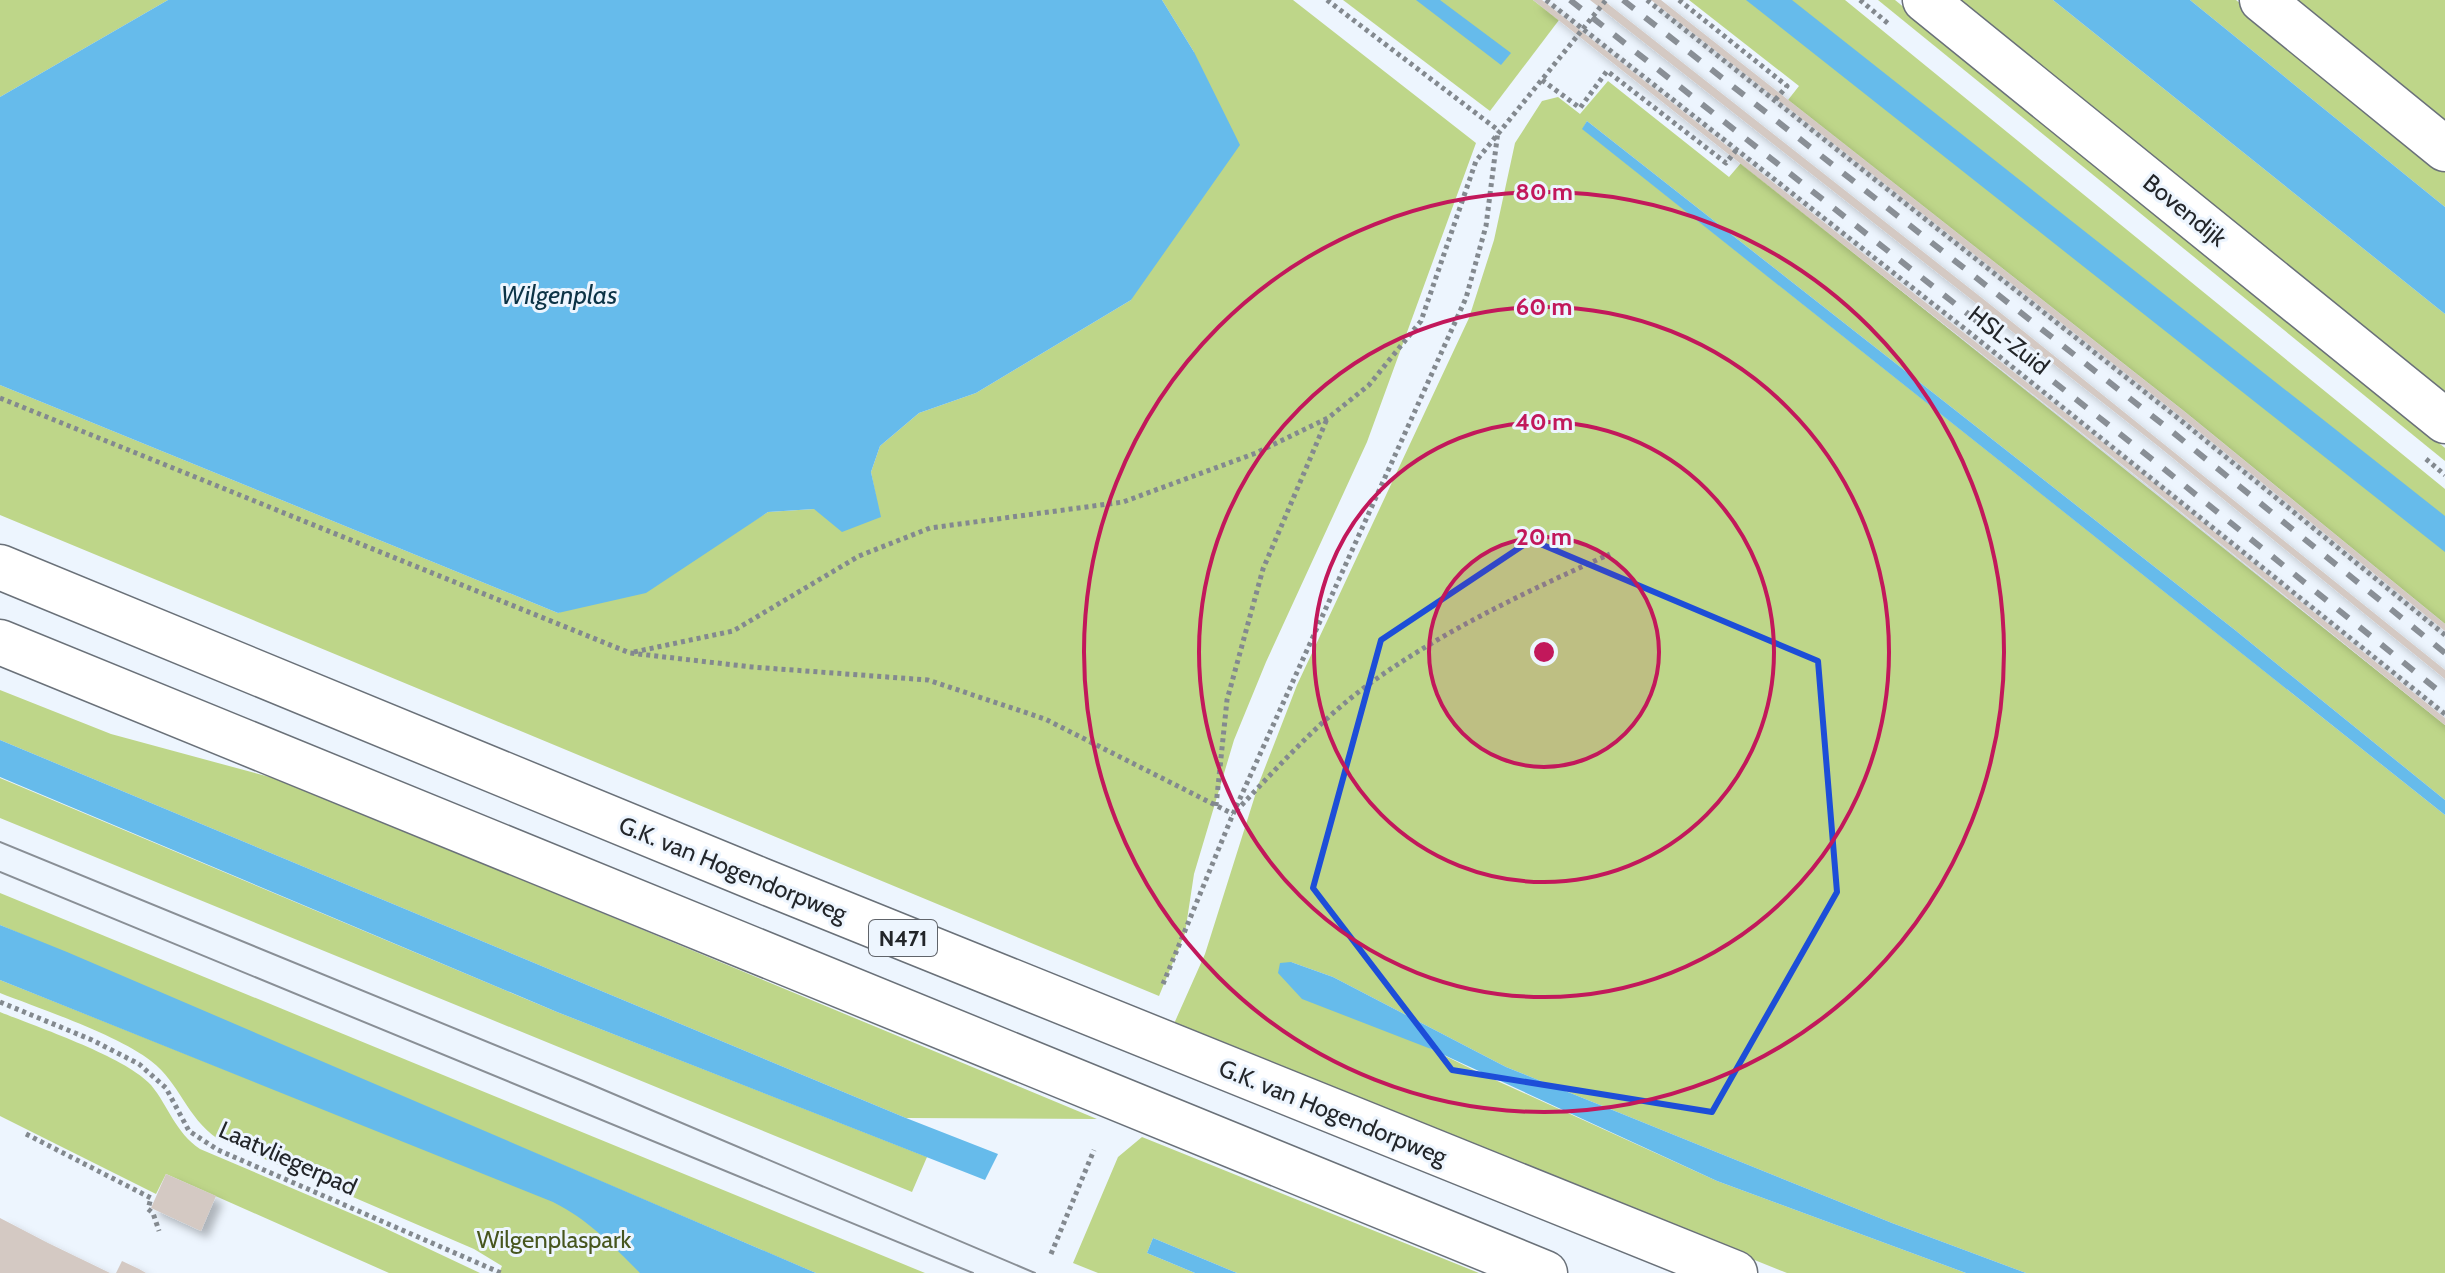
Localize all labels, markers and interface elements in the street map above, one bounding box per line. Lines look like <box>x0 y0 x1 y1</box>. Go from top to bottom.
street label: Bovendijk <box>2137 168 2233 253</box>
text: 80 m <box>1515 177 1573 206</box>
water label: Wilgenplas <box>501 279 617 311</box>
text: 60 m <box>1516 292 1572 321</box>
street label: HSL-Zuid <box>1963 299 2055 381</box>
text: 40 m <box>1515 407 1573 436</box>
text: 20 m <box>1516 522 1572 551</box>
centre of rings <box>1530 638 1558 666</box>
street label: G.K. van Hogendorpweg <box>615 810 852 928</box>
road number: N471 <box>869 920 937 956</box>
street label: G.K. van Hogendorpweg <box>1215 1053 1452 1171</box>
street label: Laatvliegerpad <box>215 1115 361 1201</box>
park label: Wilgenplaspark <box>477 1225 632 1254</box>

